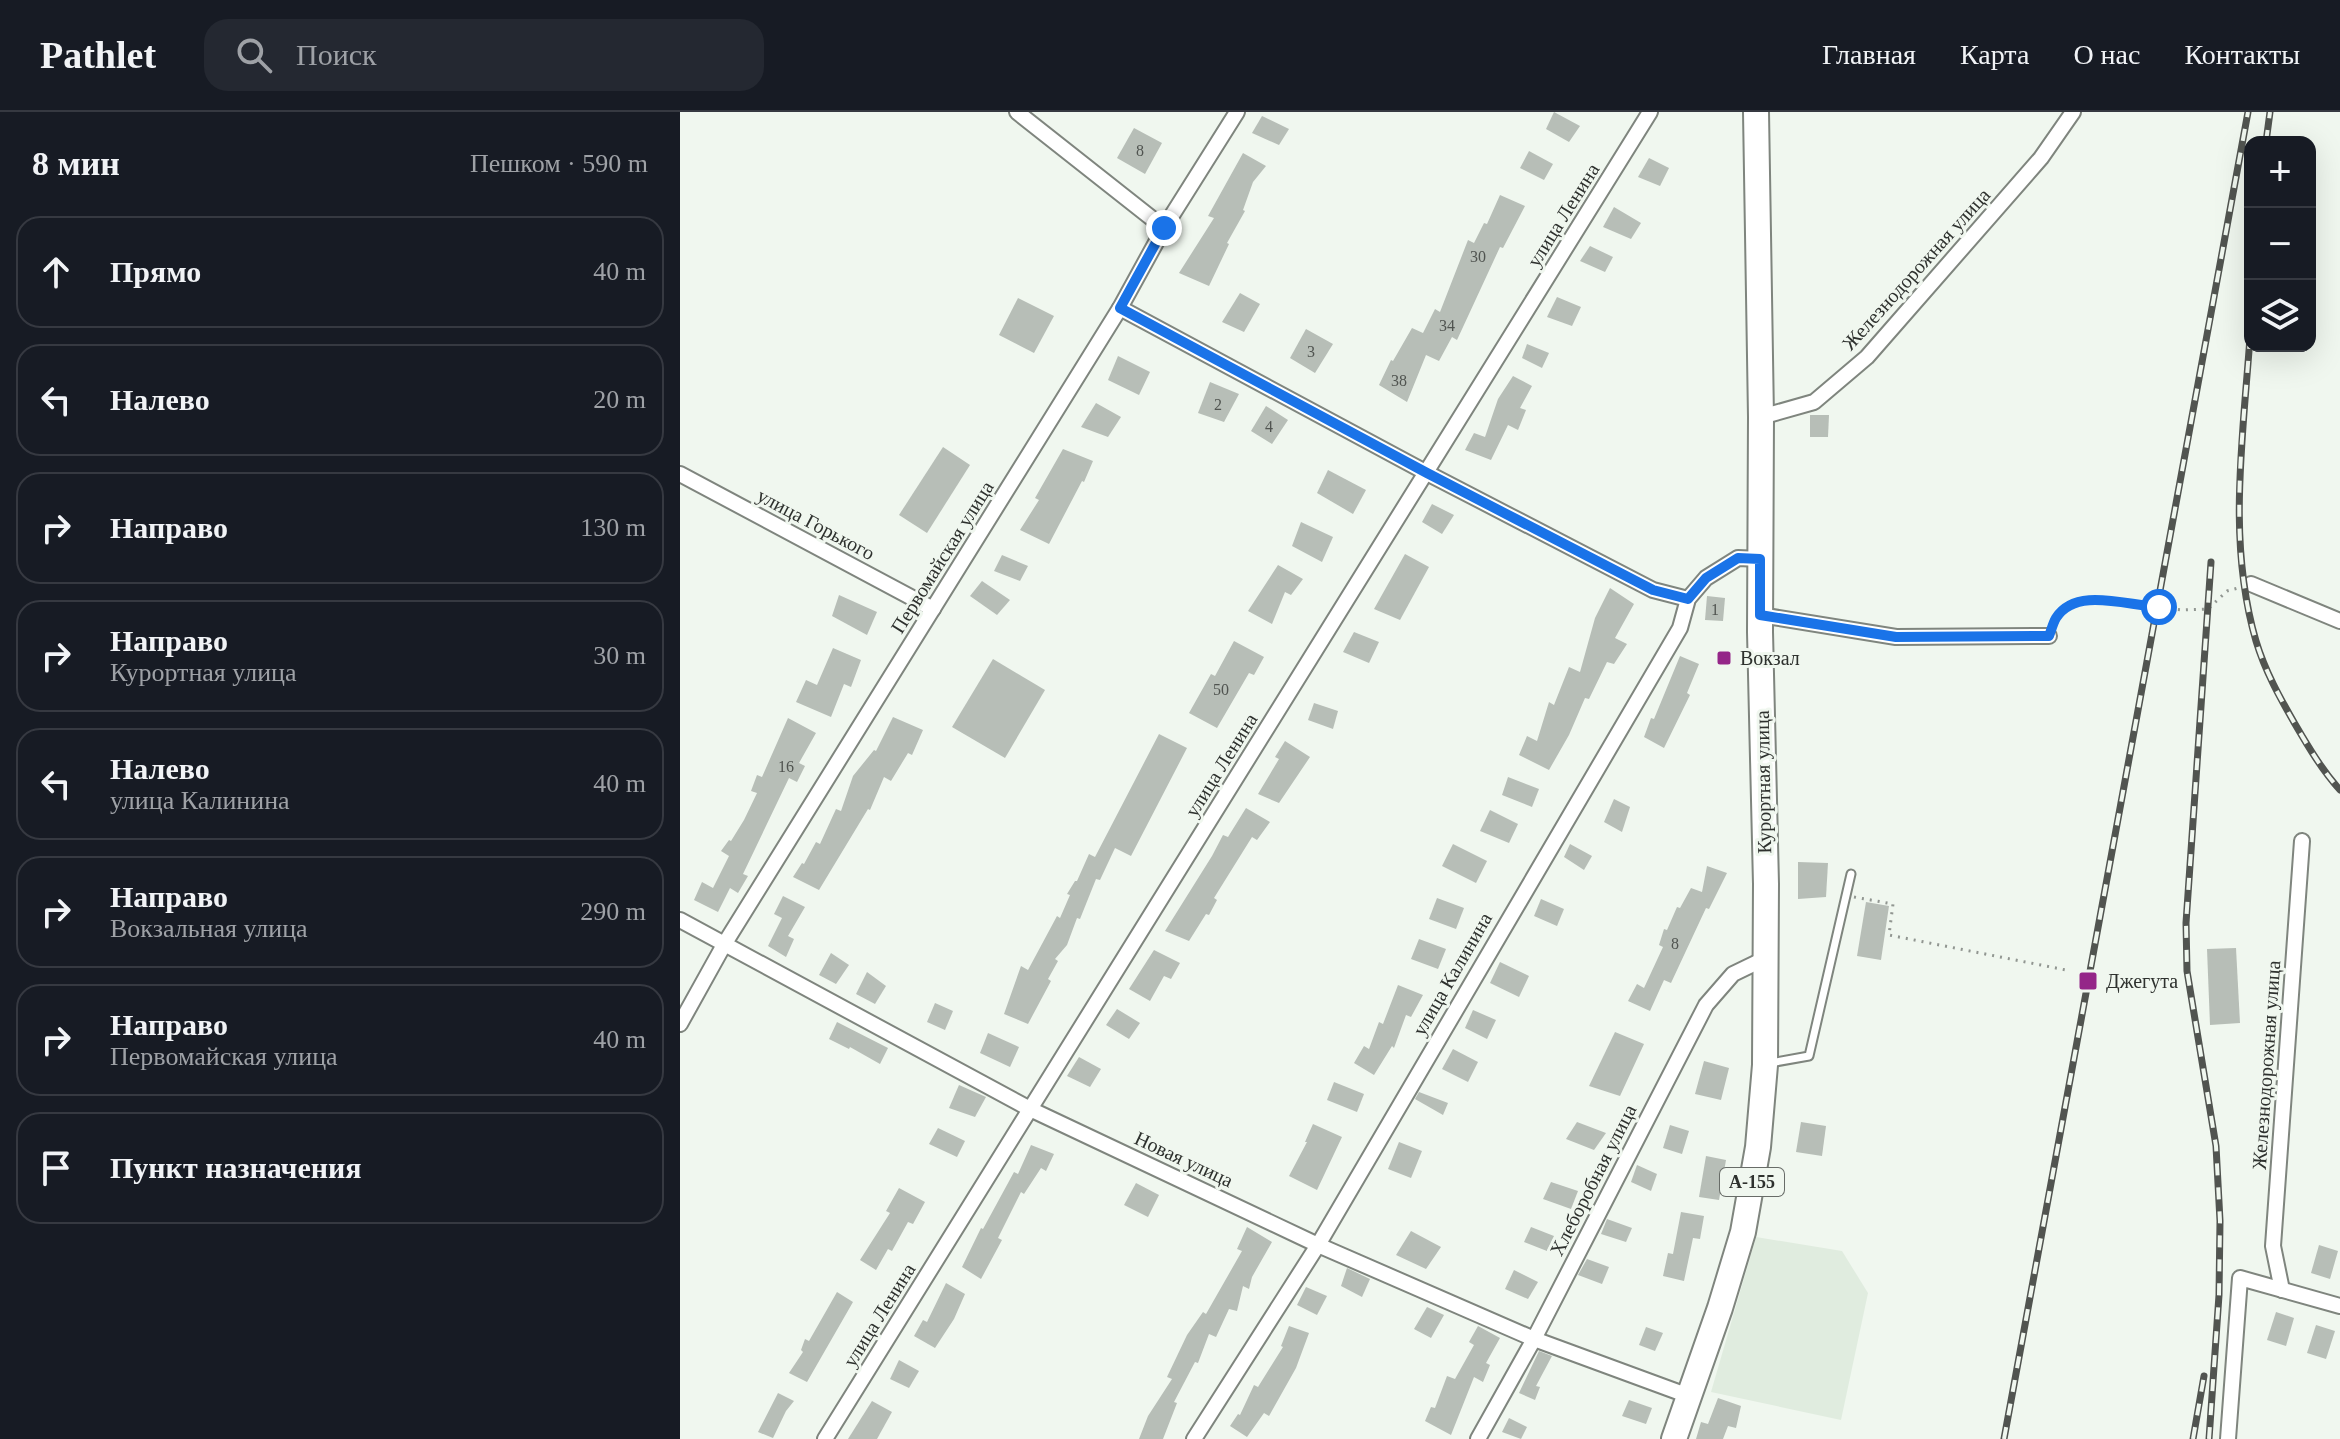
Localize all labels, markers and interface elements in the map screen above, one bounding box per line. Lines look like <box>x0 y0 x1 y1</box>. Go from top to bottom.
search box <box>204 19 764 91</box>
icon: search <box>232 33 276 77</box>
text: Pathlet <box>40 34 156 76</box>
text: Поиск <box>296 38 377 71</box>
text: Главная <box>1822 39 1916 70</box>
text: Карта <box>1960 39 2029 70</box>
text: О нас <box>2073 39 2140 70</box>
text: Контакты <box>2184 39 2300 70</box>
map controls <box>2244 136 2316 352</box>
button: + <box>2244 136 2316 208</box>
house number: 8 <box>1136 142 1144 159</box>
text: 8 мин <box>32 145 120 182</box>
text: Пешком · 590 m <box>470 149 648 178</box>
street label: улица Ленина <box>1522 159 1604 271</box>
street label: Железнодорожная улица <box>1838 184 1995 355</box>
button: − <box>2244 208 2316 280</box>
route end <box>1146 210 1182 246</box>
house number: 30 <box>1470 248 1486 265</box>
icon: ahead <box>34 250 78 294</box>
text: Прямо <box>110 255 201 288</box>
text: 40 m <box>593 257 646 286</box>
button: layers <box>2244 280 2316 352</box>
house number: 34 <box>1439 317 1455 334</box>
house number: 3 <box>1307 343 1315 360</box>
house number: 38 <box>1391 372 1407 389</box>
icon: left <box>34 378 78 422</box>
text: Налево <box>110 383 210 416</box>
text: 20 m <box>593 385 646 414</box>
house number: 2 <box>1214 396 1222 413</box>
house number: 4 <box>1265 418 1273 435</box>
street label: Первомайская улица <box>886 477 999 638</box>
street label: улица Горького <box>753 484 878 565</box>
icon: right <box>34 506 78 550</box>
text: Направо <box>110 511 228 544</box>
text: 130 m <box>580 513 646 542</box>
route start <box>2141 589 2177 625</box>
house number: 1 <box>1711 601 1719 618</box>
text: Направо <box>110 624 228 657</box>
icon: right <box>34 634 78 678</box>
text: 30 m <box>593 641 646 670</box>
place label: Вокзал <box>1740 647 1800 669</box>
marker: Вокзал <box>1715 649 1733 667</box>
text: Курортная улица <box>110 658 297 687</box>
house number: 50 <box>1213 681 1229 698</box>
street label: улица Ленина <box>1180 709 1262 821</box>
street label: Курортная улица <box>1751 710 1776 854</box>
text: Налево <box>110 752 210 785</box>
house number: 16 <box>778 758 794 775</box>
icon: left <box>34 762 78 806</box>
text: 40 m <box>593 769 646 798</box>
text: улица Калинина <box>110 786 290 815</box>
text: Направо <box>110 880 228 913</box>
icon: right <box>34 890 78 934</box>
text: 290 m <box>580 897 646 926</box>
street label: улица Калинина <box>1408 909 1497 1040</box>
text: Вокзальная улица <box>110 914 308 943</box>
house number: 8 <box>1671 935 1679 952</box>
street label: Железнодорожная улица <box>2248 960 2285 1170</box>
marker: Джегута <box>2077 970 2099 992</box>
place label: Джегута <box>2106 970 2178 993</box>
text: Направо <box>110 1008 228 1041</box>
icon: right <box>34 1018 78 1062</box>
text: 40 m <box>593 1025 646 1054</box>
text: Первомайская улица <box>110 1042 338 1071</box>
street label: Хлеборобная улица <box>1545 1101 1642 1260</box>
street label: Новая улица <box>1131 1127 1237 1192</box>
icon: arrive <box>34 1146 78 1190</box>
text: Пункт назначения <box>110 1151 362 1184</box>
road number: А-155 <box>1720 1168 1784 1196</box>
street label: улица Ленина <box>838 1259 920 1371</box>

